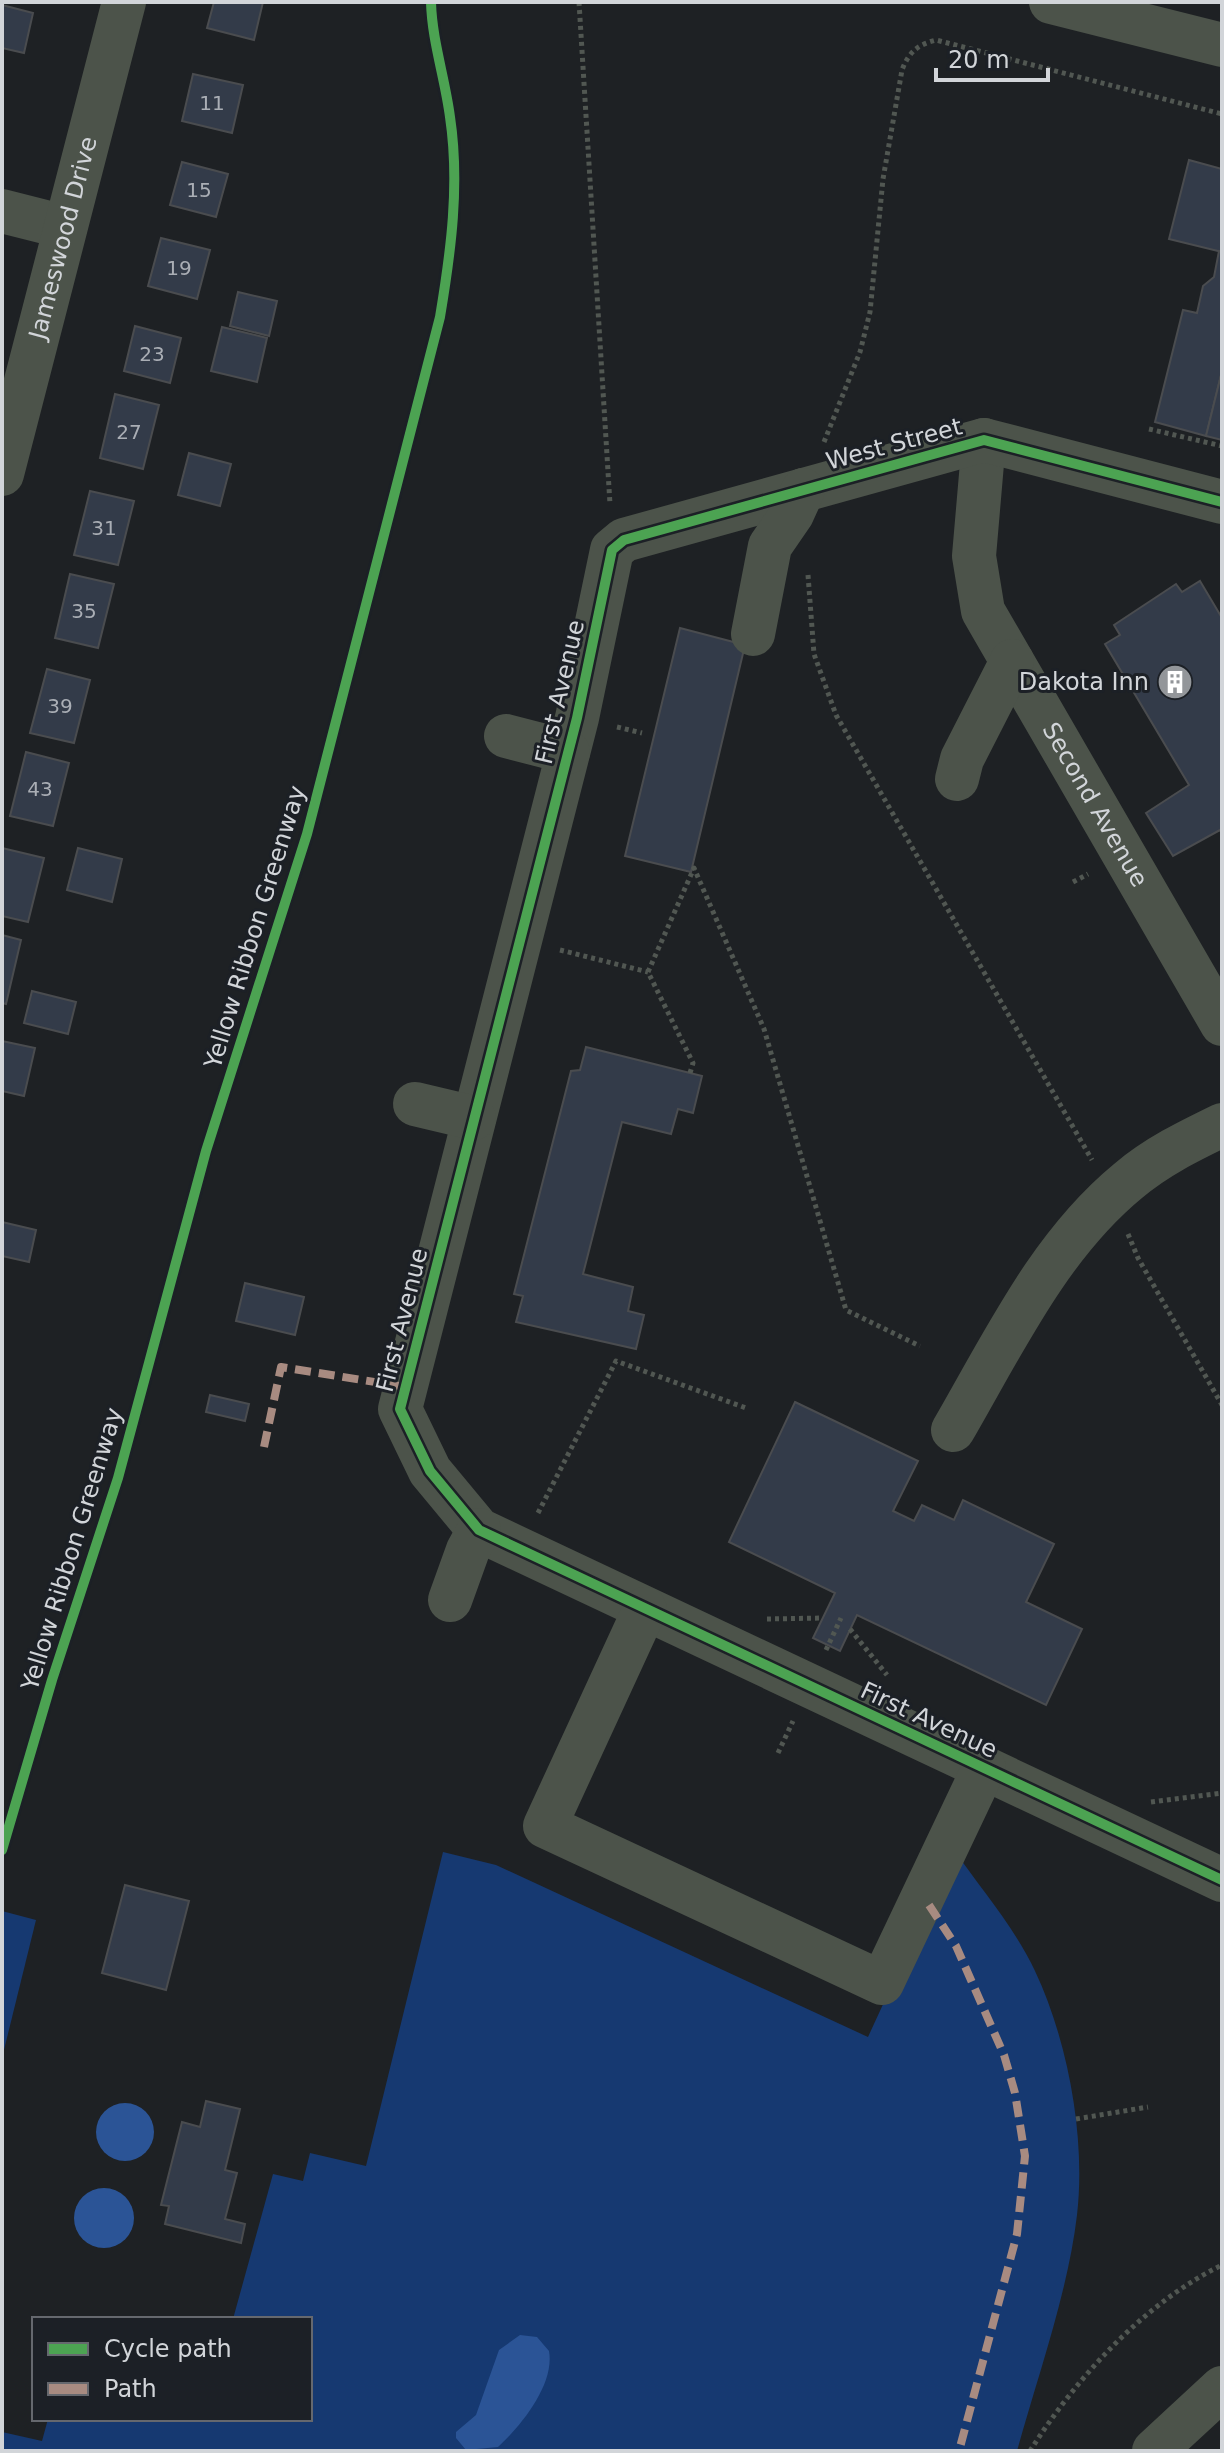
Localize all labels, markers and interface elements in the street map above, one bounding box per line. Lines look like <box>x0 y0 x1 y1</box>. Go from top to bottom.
scale bar <box>936 32 1048 82</box>
text: 20 m <box>948 46 1010 74</box>
house number: 11 <box>199 91 225 115</box>
street label: Jameswood Drive <box>23 133 103 344</box>
house number: 15 <box>186 178 212 202</box>
house number: 19 <box>166 256 192 280</box>
house number: 23 <box>139 342 165 366</box>
street label: West Street <box>823 412 965 476</box>
house number: 27 <box>116 420 142 444</box>
house number: 31 <box>91 516 117 540</box>
house number: 35 <box>71 599 97 623</box>
street label: First Avenue <box>530 617 590 767</box>
building icon: Dakota Inn <box>1156 663 1194 701</box>
place label: Dakota Inn <box>1019 668 1149 696</box>
house number: 39 <box>47 694 73 718</box>
street label: Second Avenue <box>1037 718 1154 892</box>
house number: 43 <box>27 777 53 801</box>
street label: Yellow Ribbon Greenway <box>198 782 311 1073</box>
street label: First Avenue <box>371 1245 433 1395</box>
street label: Yellow Ribbon Greenway <box>15 1404 128 1695</box>
street label: First Avenue <box>856 1676 1002 1764</box>
legend <box>32 2317 312 2421</box>
text: Cycle path <box>104 2335 232 2363</box>
text: Path <box>104 2375 157 2403</box>

